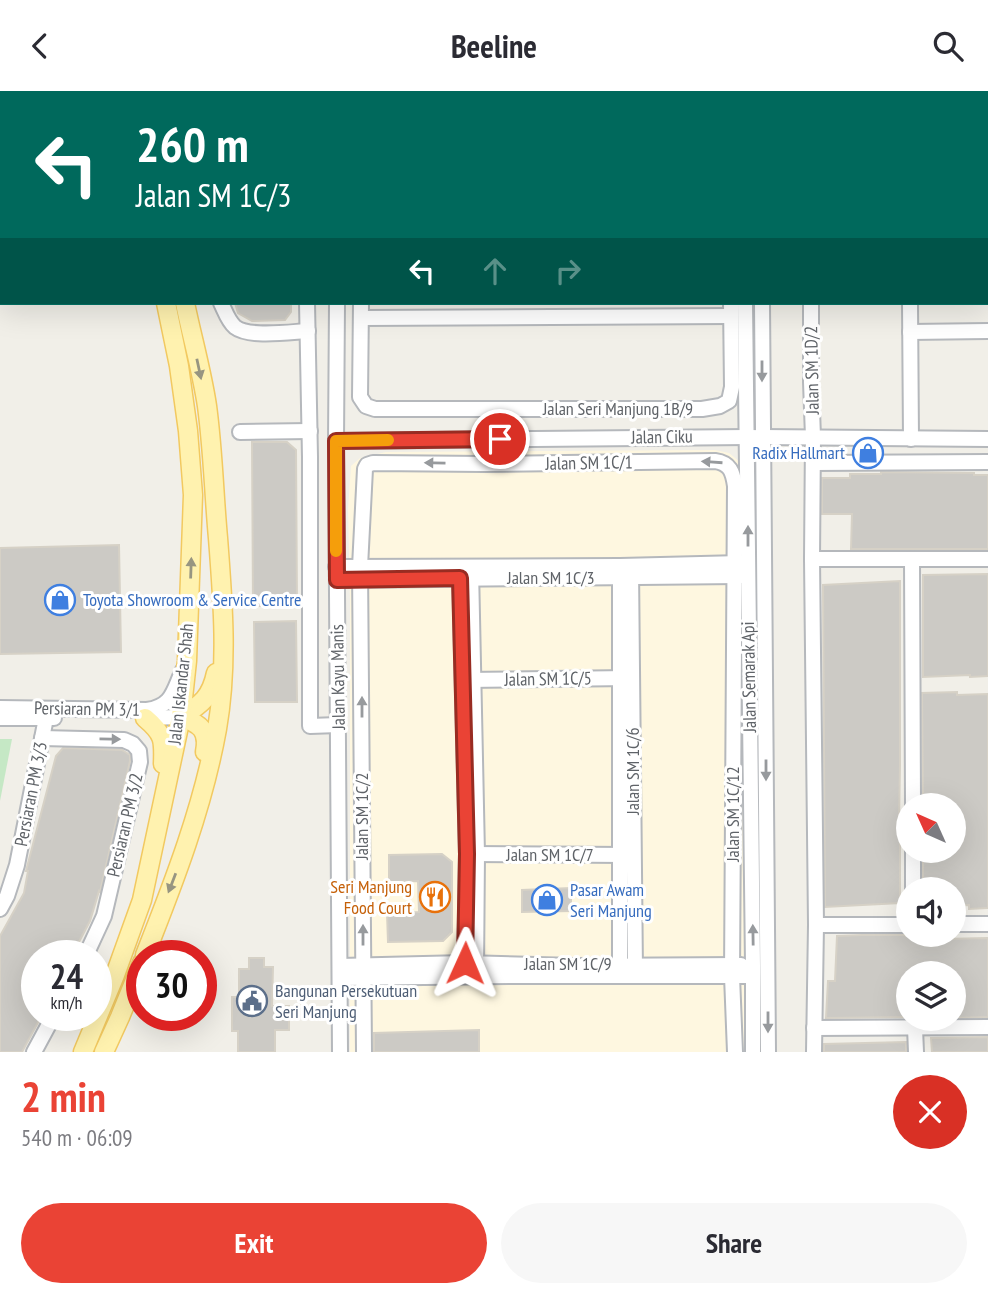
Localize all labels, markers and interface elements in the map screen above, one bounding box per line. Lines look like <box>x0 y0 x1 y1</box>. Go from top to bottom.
text: Beeline <box>451 25 537 67</box>
icon: back <box>21 27 59 65</box>
icon: search <box>929 27 967 65</box>
text: 260 m <box>136 112 249 176</box>
icon: left <box>21 119 112 210</box>
text: Jalan SM 1C/3 <box>136 174 291 216</box>
icon: left <box>403 252 441 290</box>
icon: ahead <box>476 252 514 290</box>
icon: right <box>549 252 587 290</box>
street label: Jalan SM 1D/2 <box>799 326 824 416</box>
one-way arrow <box>194 359 205 381</box>
one-way arrow <box>756 360 768 382</box>
street label: Jalan Seri Manjung 1B/9 <box>542 397 693 420</box>
pin <box>470 409 530 469</box>
icon: arrive <box>481 420 519 458</box>
street label: Jalan Ciku <box>630 424 693 449</box>
shop icon: Radix Hallmart <box>851 436 885 470</box>
place label: Radix Hallmart <box>752 441 845 464</box>
street label: Jalan SM 1C/1 <box>544 450 633 475</box>
one-way arrow <box>701 456 723 467</box>
one-way arrow <box>424 457 446 469</box>
one-way arrow <box>742 525 754 547</box>
one-way arrow <box>185 557 196 579</box>
street label: Jalan SM 1C/3 <box>506 566 595 589</box>
shop icon: Toyota Showroom & Service Centre <box>43 583 77 617</box>
place label: Toyota Showroom & Service Centre <box>83 588 302 611</box>
street label: Jalan Semarak Api <box>736 621 761 734</box>
street label: Jalan Iskandar Shah <box>163 622 198 747</box>
street label: Jalan Kayu Manis <box>325 624 350 731</box>
street label: Jalan SM 1C/5 <box>503 666 592 691</box>
street label: Persiaran PM 3/1 <box>34 696 140 721</box>
one-way arrow <box>356 696 368 718</box>
street label: Jalan SM 1C/6 <box>621 727 644 816</box>
one-way arrow <box>99 733 121 745</box>
street label: Persiaran PM 3/3 <box>9 740 52 848</box>
one-way arrow <box>760 759 772 781</box>
street label: Jalan SM 1C/12 <box>721 766 744 863</box>
street label: Persiaran PM 3/2 <box>101 771 148 879</box>
street label: Jalan SM 1C/2 <box>350 772 373 861</box>
north arrow <box>896 793 966 863</box>
map controls <box>896 793 966 1031</box>
street label: Jalan SM 1C/7 <box>505 843 594 866</box>
one-way arrow <box>167 872 178 893</box>
place label: Seri Manjung Food Court <box>330 875 412 919</box>
button: sound <box>896 877 966 947</box>
place label: Pasar Awam Seri Manjung <box>570 878 652 922</box>
restaurant icon: Seri Manjung Food Court <box>418 880 452 914</box>
shop icon: Pasar Awam Seri Manjung <box>530 883 564 917</box>
one-way arrow <box>357 924 369 946</box>
one-way arrow <box>747 924 759 946</box>
position arrow <box>428 926 502 1000</box>
speed limit sign: 30 <box>126 940 217 1031</box>
street label: Jalan SM 1C/9 <box>523 952 612 975</box>
text: 24 <box>50 953 83 999</box>
button: layers <box>896 961 966 1031</box>
place label: Bangunan Persekutuan Seri Manjung <box>275 979 417 1023</box>
public building icon: Bangunan Persekutuan Seri Manjung <box>235 984 269 1018</box>
text: km/h <box>51 991 82 1014</box>
one-way arrow <box>762 1011 774 1033</box>
text: 2 min <box>21 1069 106 1124</box>
button: close <box>893 1075 967 1149</box>
text: 540 m · 06:09 <box>21 1123 133 1152</box>
button: Exit <box>21 1203 487 1283</box>
button: Share <box>501 1203 967 1283</box>

